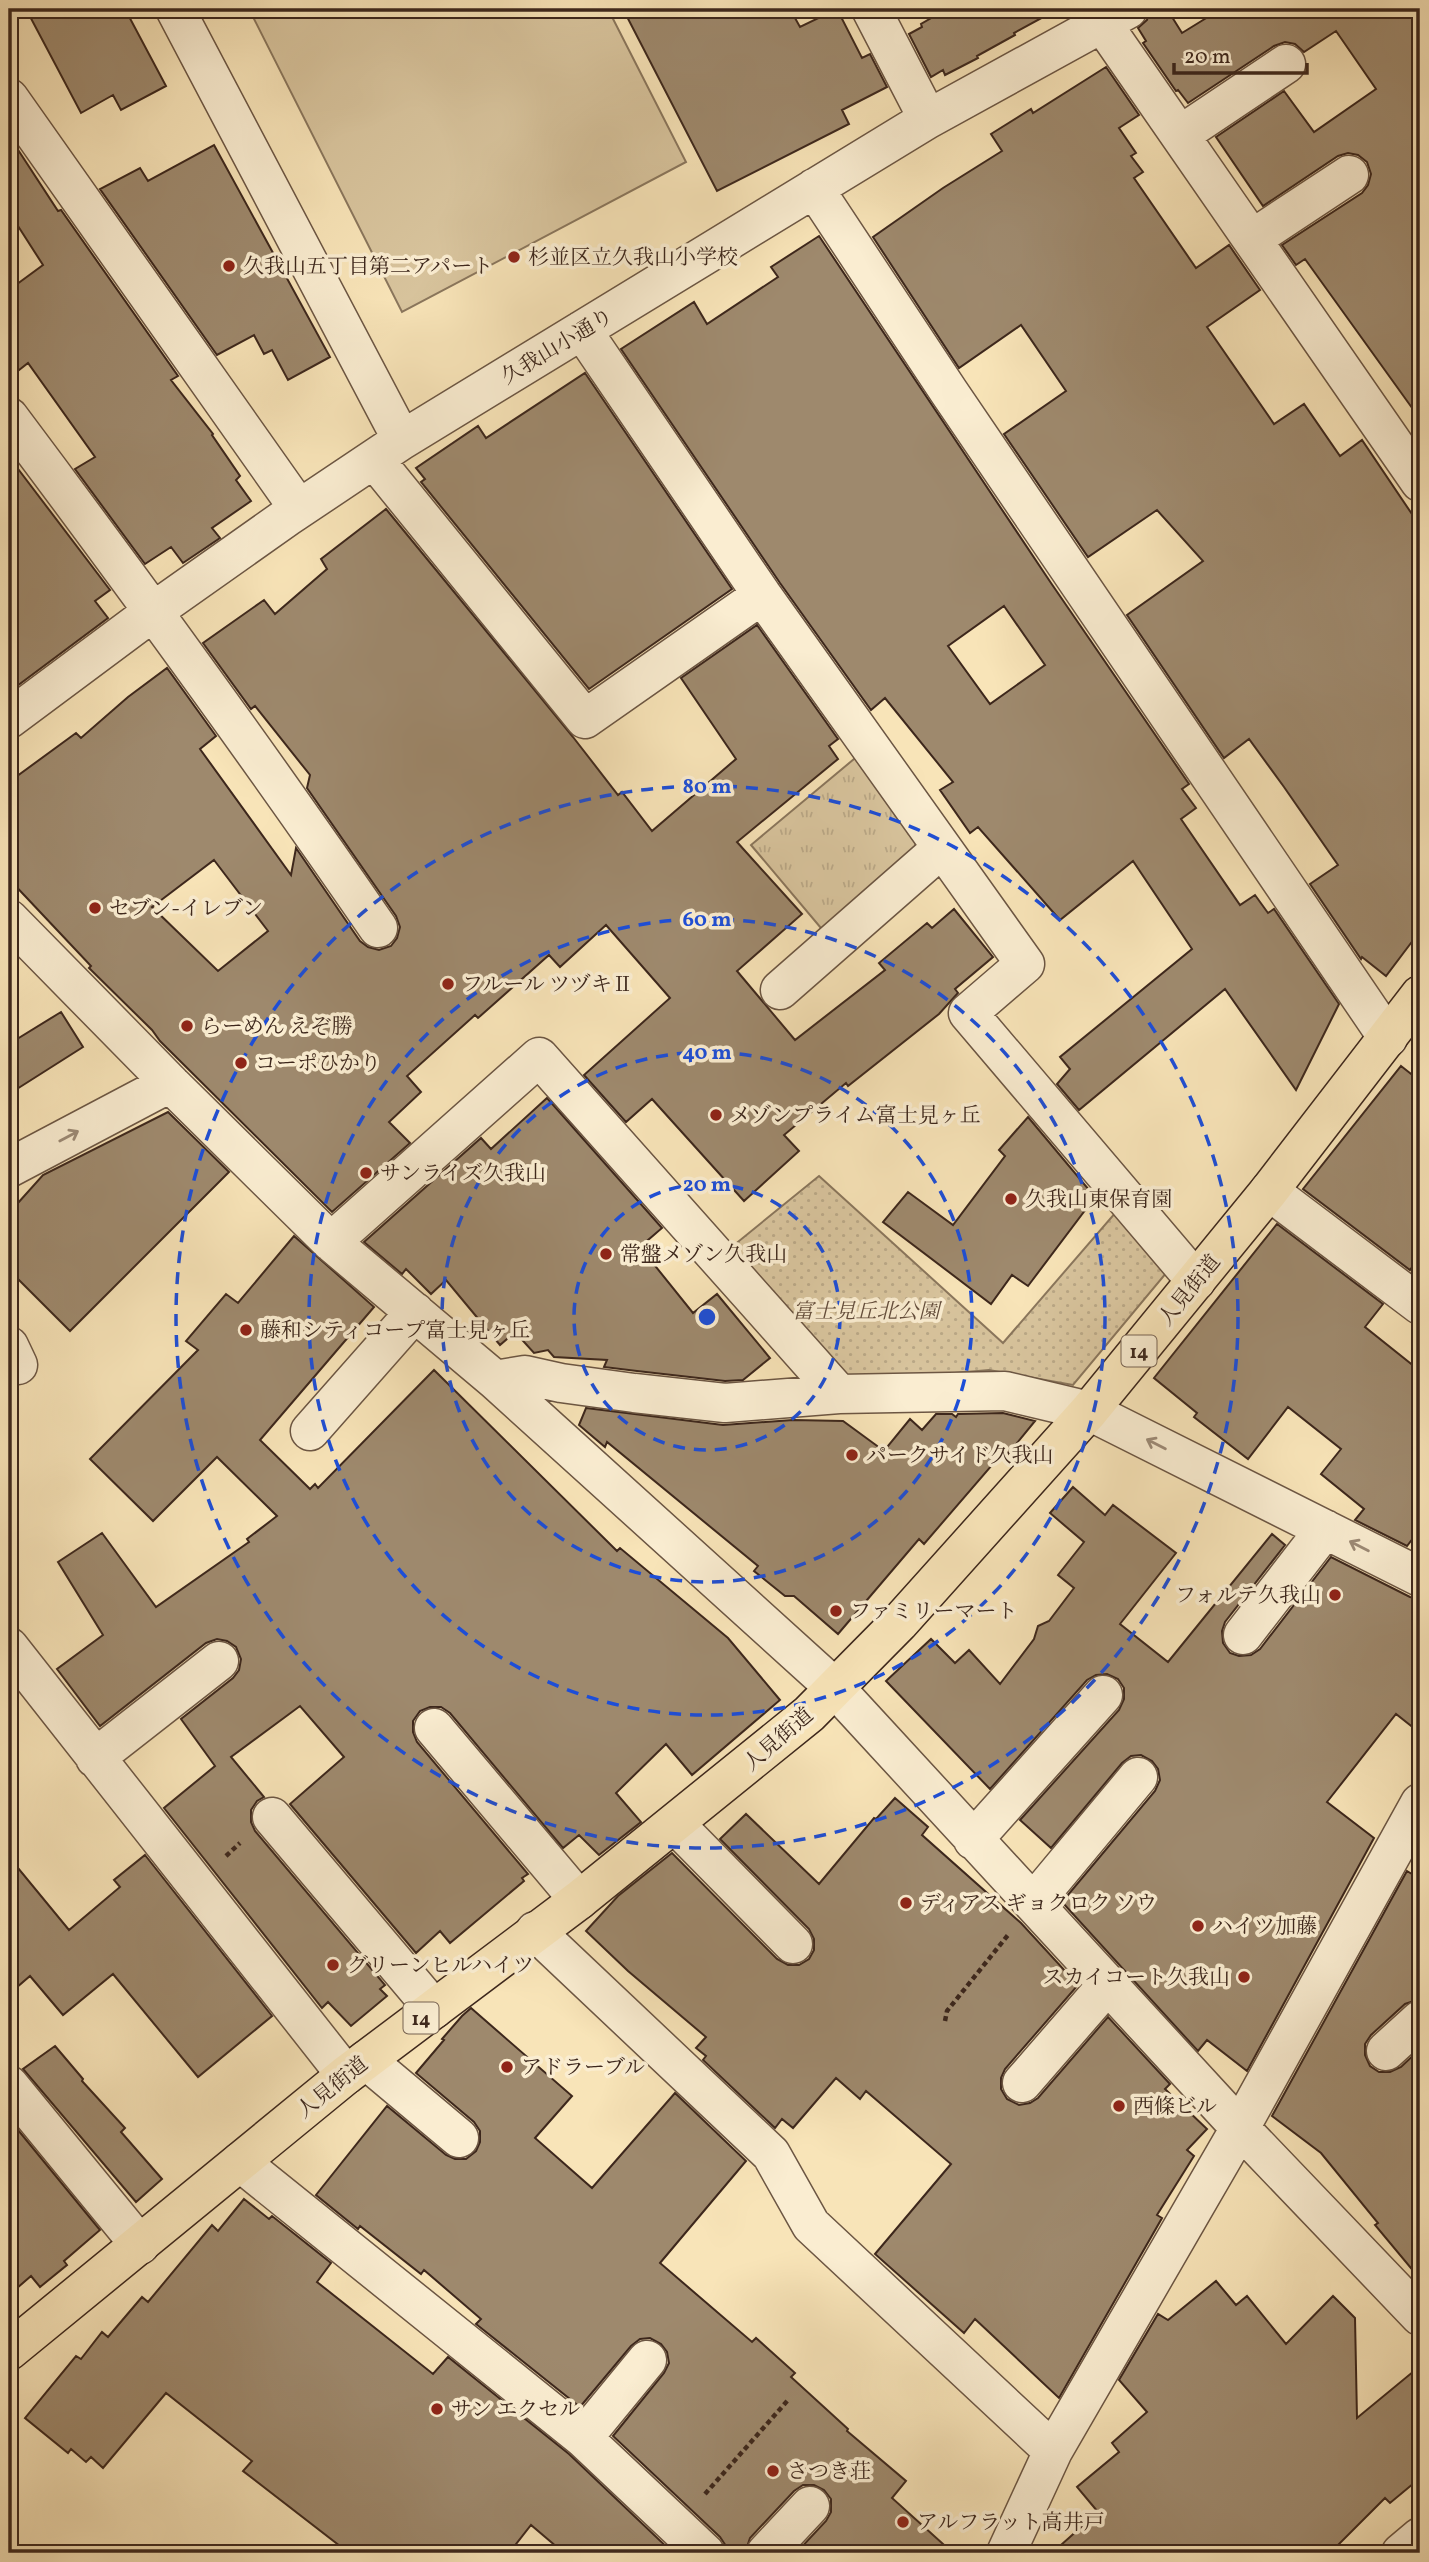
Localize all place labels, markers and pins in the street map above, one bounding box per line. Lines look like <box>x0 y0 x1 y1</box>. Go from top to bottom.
place label: 杉並区立久我山小学校 <box>528 244 738 273</box>
marker: 杉並区立久我山小学校 <box>506 249 522 265</box>
place label: 久我山五丁目第二アパート <box>243 253 493 282</box>
marker: 久我山五丁目第二アパート <box>221 258 237 274</box>
place label: セブン-イレブン <box>109 895 263 924</box>
marker: セブン-イレブン <box>87 900 103 916</box>
place label: フルール ツヅキⅡ <box>462 971 633 1000</box>
marker: フルール ツヅキⅡ <box>440 976 456 992</box>
place label: らーめん えぞ勝 <box>201 1013 352 1042</box>
marker: らーめん えぞ勝 <box>179 1018 195 1034</box>
place label: コーポひかり <box>255 1050 381 1079</box>
marker: コーポひかり <box>233 1055 249 1071</box>
place label: メゾンプライム富士見ヶ丘 <box>730 1102 981 1131</box>
marker: メゾンプライム富士見ヶ丘 <box>708 1107 724 1123</box>
place label: サンライズ久我山 <box>380 1160 546 1189</box>
marker: サンライズ久我山 <box>358 1165 374 1181</box>
place label: 久我山東保育園 <box>1025 1186 1172 1215</box>
marker: 久我山東保育園 <box>1003 1191 1019 1207</box>
place label: 常盤メゾン久我山 <box>620 1241 787 1270</box>
marker: 常盤メゾン久我山 <box>598 1246 614 1262</box>
centre of rings <box>695 1305 719 1329</box>
place label: 藤和シティコープ富士見ヶ丘 <box>260 1317 530 1346</box>
marker: 藤和シティコープ富士見ヶ丘 <box>238 1322 254 1338</box>
place label: パークサイド久我山 <box>866 1442 1054 1471</box>
marker: パークサイド久我山 <box>844 1447 860 1463</box>
place label: フォルテ久我山 <box>1175 1582 1321 1611</box>
marker: フォルテ久我山 <box>1327 1587 1343 1603</box>
place label: ファミリーマート <box>850 1598 1018 1627</box>
marker: ファミリーマート <box>828 1603 844 1619</box>
place label: ディアス ギョクロク ソウ <box>920 1890 1157 1919</box>
marker: ディアス ギョクロク ソウ <box>898 1895 914 1911</box>
place label: ハイツ加藤 <box>1212 1913 1317 1942</box>
marker: ハイツ加藤 <box>1190 1918 1206 1934</box>
place label: グリーンヒルハイツ <box>347 1952 534 1981</box>
marker: グリーンヒルハイツ <box>325 1957 341 1973</box>
place label: スカイコート久我山 <box>1042 1964 1230 1993</box>
marker: スカイコート久我山 <box>1236 1969 1252 1985</box>
place label: アドラーブル <box>521 2054 645 2083</box>
marker: アドラーブル <box>499 2059 515 2075</box>
place label: 西條ビル <box>1133 2093 1217 2122</box>
marker: 西條ビル <box>1111 2098 1127 2114</box>
place label: サン エクセル <box>451 2396 580 2425</box>
marker: サン エクセル <box>429 2401 445 2417</box>
place label: さつき荘 <box>787 2458 871 2487</box>
marker: さつき荘 <box>765 2463 781 2479</box>
place label: アルフラット高井戸 <box>917 2509 1105 2538</box>
marker: アルフラット高井戸 <box>895 2514 911 2530</box>

